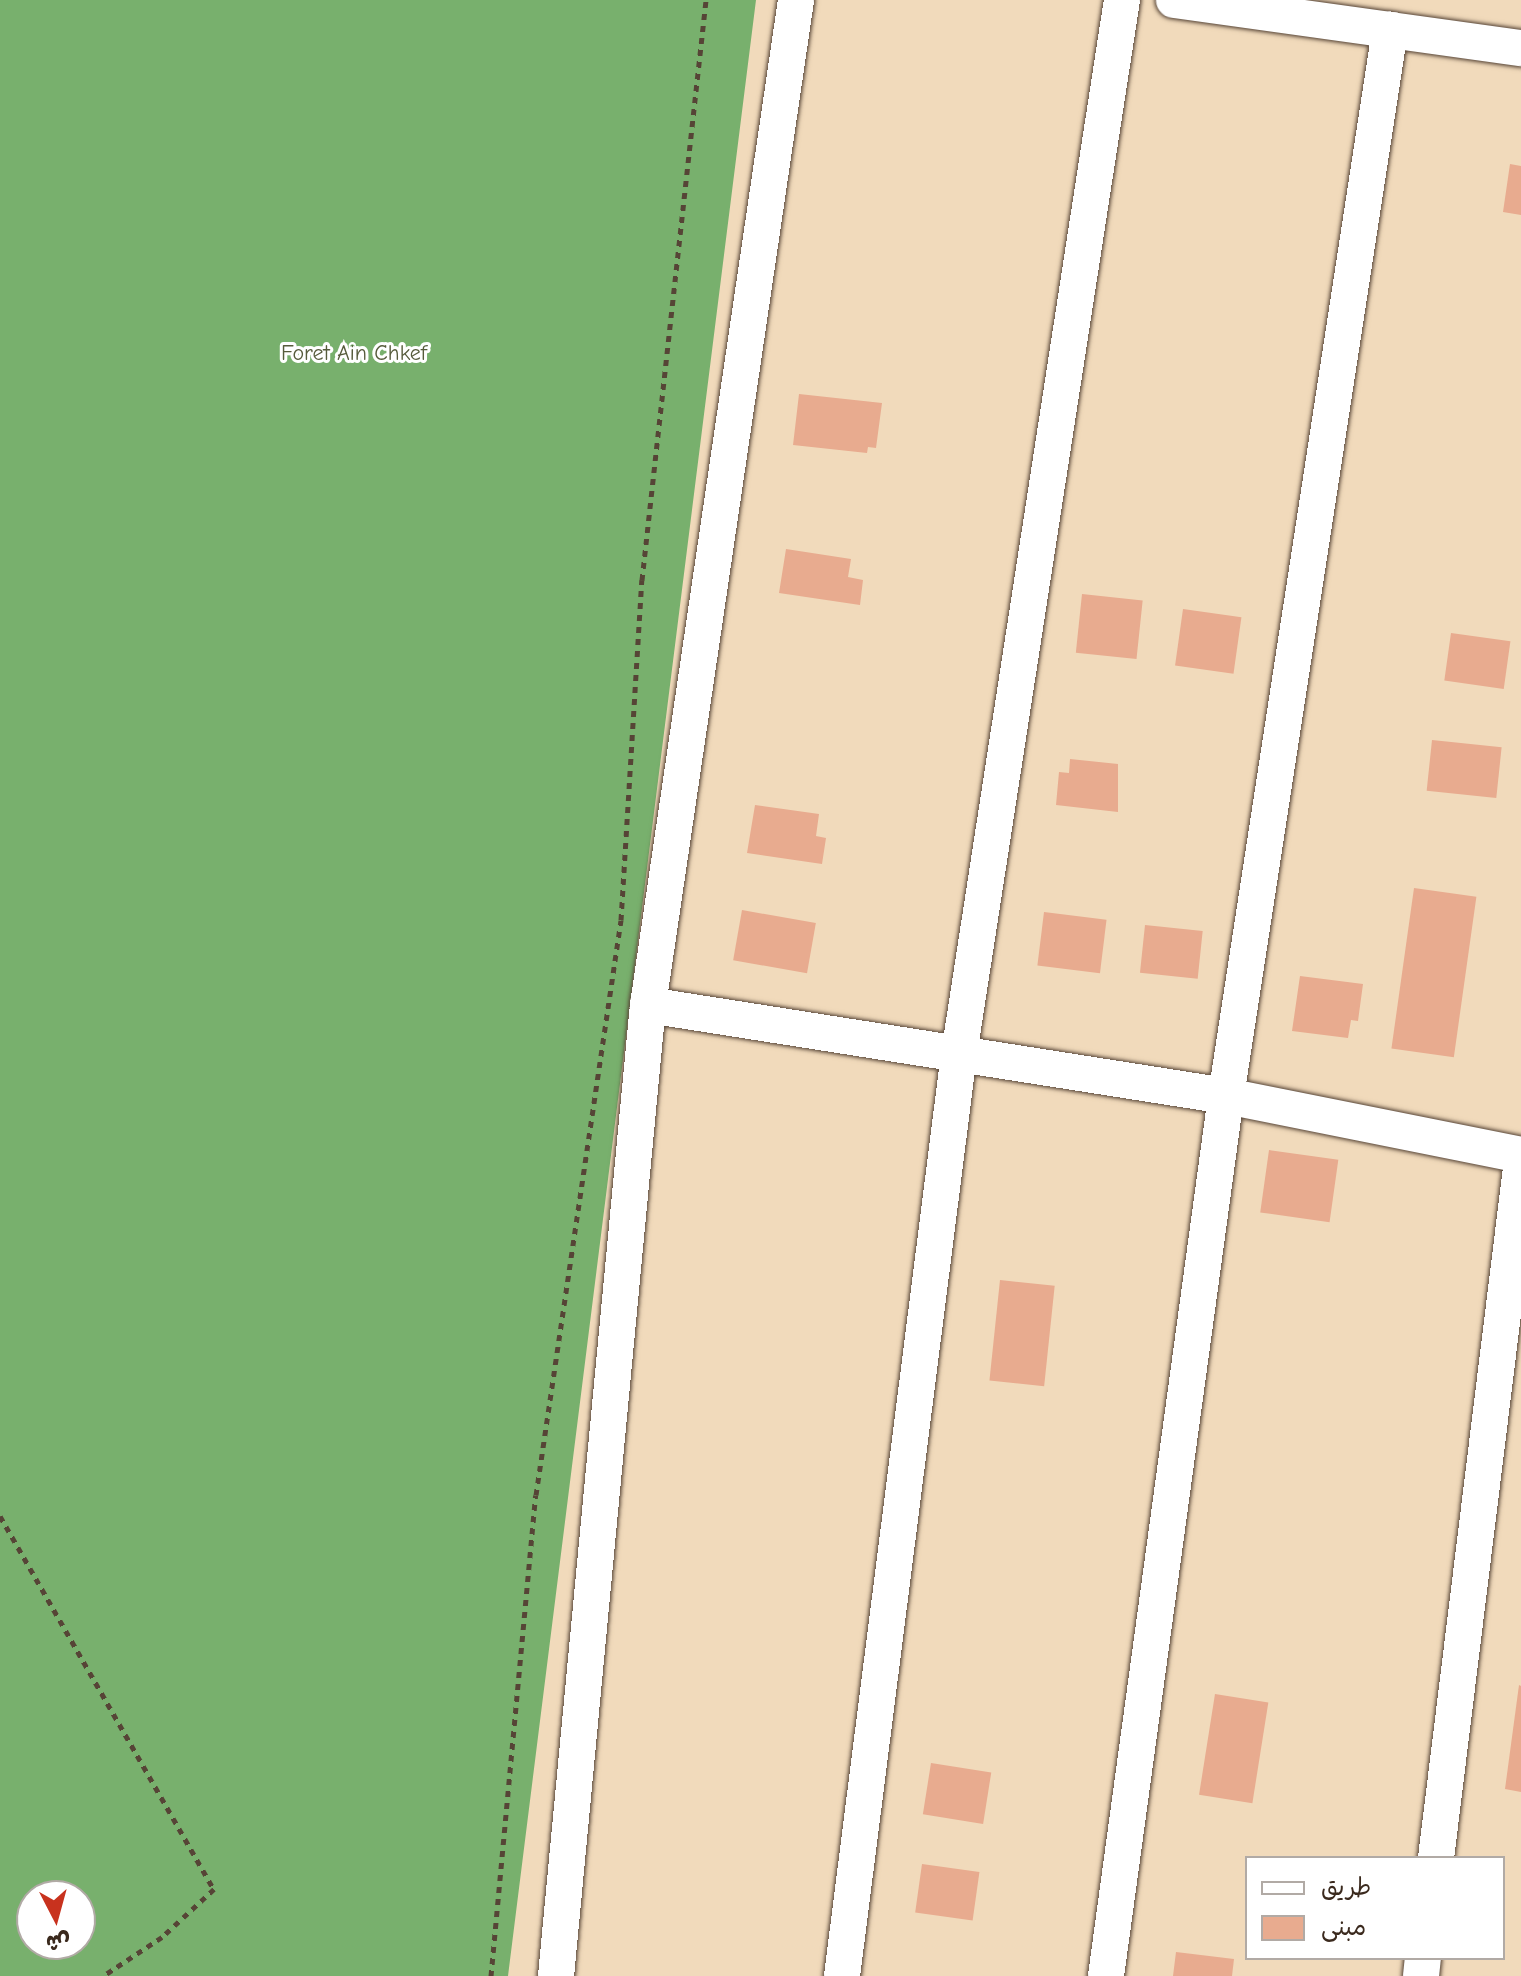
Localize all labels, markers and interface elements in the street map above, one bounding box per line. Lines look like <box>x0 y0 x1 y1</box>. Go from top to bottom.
park label: Foret Ain Chkef <box>281 341 427 367</box>
legend <box>1245 1856 1505 1960</box>
text: طريق <box>1321 1873 1371 1901</box>
north arrow <box>16 1880 96 1960</box>
text: مبنى <box>1321 1913 1366 1941</box>
text: ش <box>45 1928 72 1956</box>

